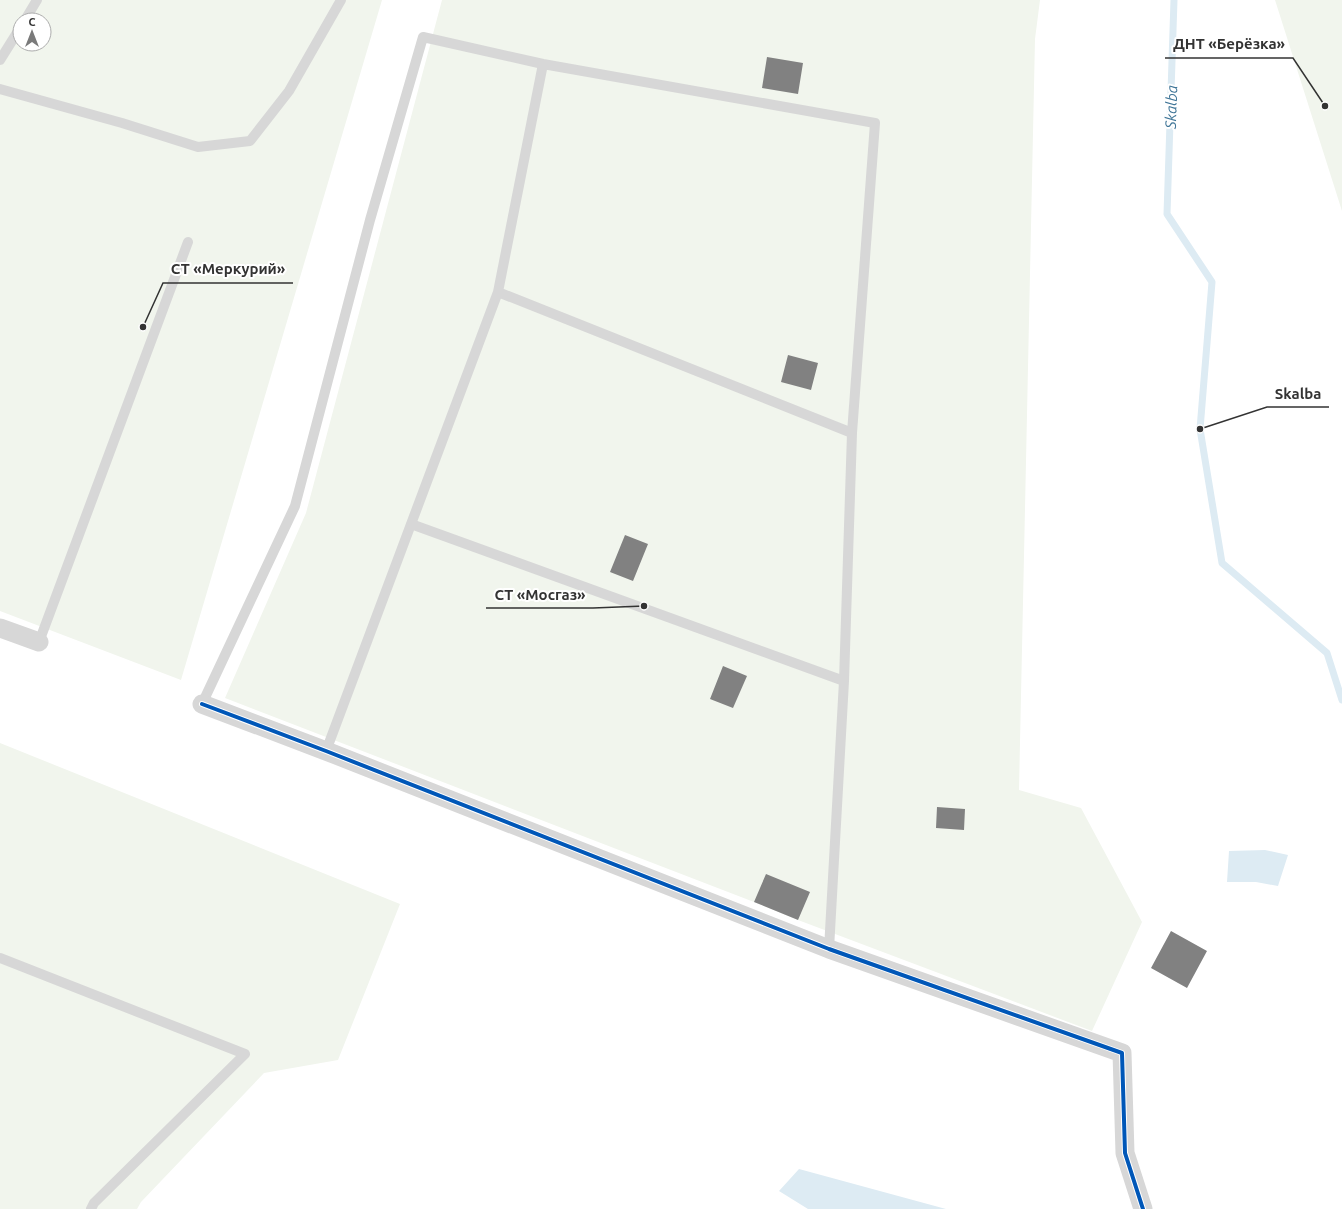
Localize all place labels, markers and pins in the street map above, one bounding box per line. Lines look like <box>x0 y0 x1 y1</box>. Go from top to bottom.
callout: ДНТ «Берёзка» <box>1165 31 1293 58</box>
callout: СТ «Меркурий» <box>163 256 293 283</box>
callout: Skalba <box>1267 380 1329 407</box>
callout: СТ «Мосгаз» <box>486 581 593 608</box>

